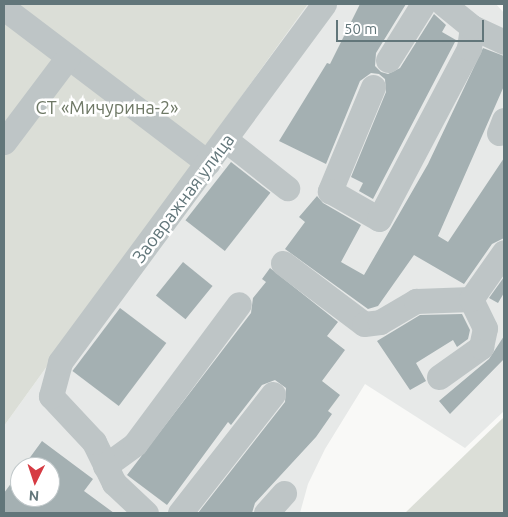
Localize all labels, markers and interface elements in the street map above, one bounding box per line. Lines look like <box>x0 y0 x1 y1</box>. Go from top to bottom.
scale bar <box>338 10 486 42</box>
text: 50 m <box>344 20 377 37</box>
park label: СТ «Мичурина-2» <box>35 96 179 118</box>
street label: Заовражная улица <box>128 129 238 267</box>
north arrow <box>10 457 60 507</box>
text: N <box>28 488 40 504</box>

